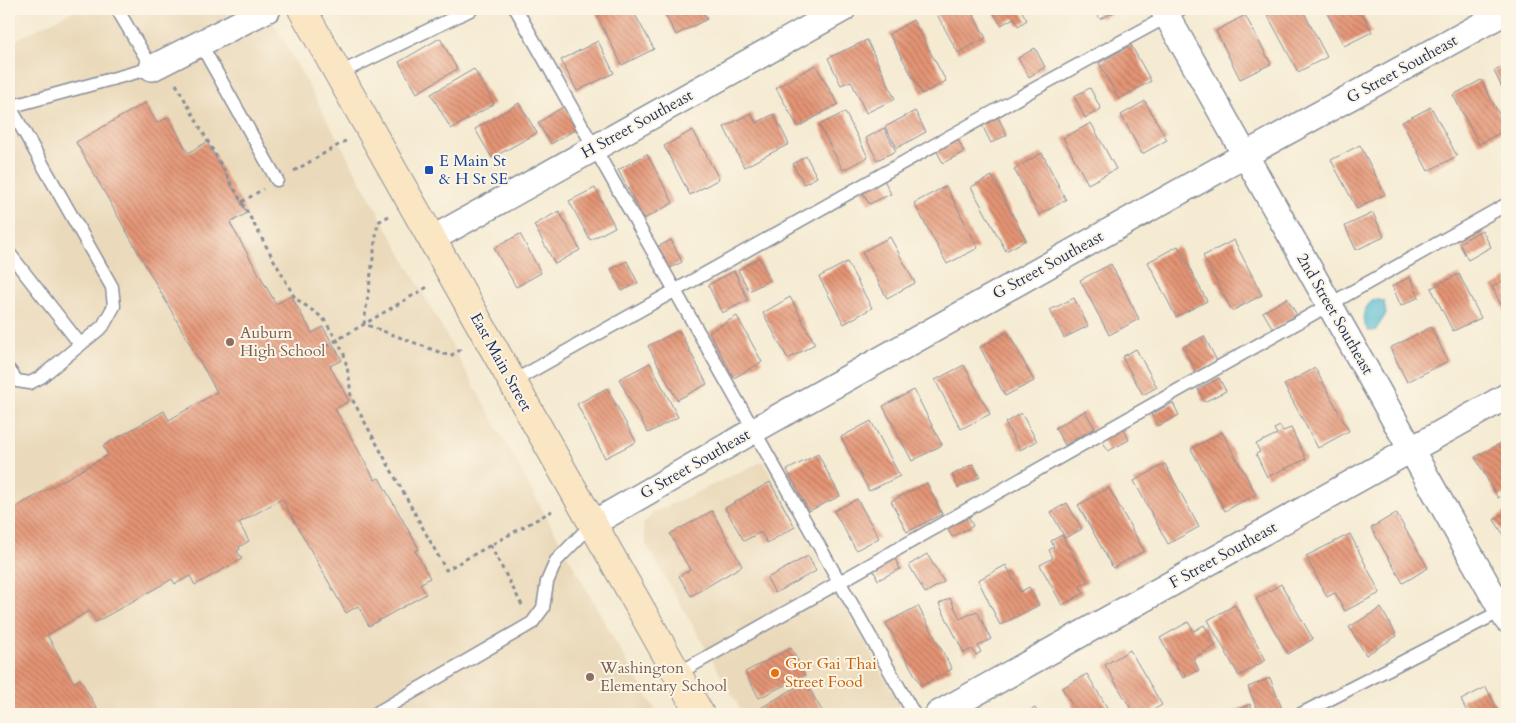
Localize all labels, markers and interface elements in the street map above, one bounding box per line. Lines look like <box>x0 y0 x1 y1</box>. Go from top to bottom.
street label: G Street Southeast <box>1343 29 1461 109</box>
street label: H Street Southeast <box>577 84 697 164</box>
place label: E Main St & H St SE <box>439 150 508 190</box>
marker: E Main St & H St SE <box>423 164 435 176</box>
street label: G Street Southeast <box>989 225 1107 305</box>
street label: 2nd Street Southeast <box>1291 249 1379 379</box>
street label: East Main Street <box>465 309 537 415</box>
place label: Auburn High School <box>240 322 325 362</box>
marker: Auburn High School <box>224 336 236 348</box>
street label: G Street Southeast <box>636 424 754 504</box>
street label: F Street Southeast <box>1165 516 1281 594</box>
place label: Gor Gai Thai Street Food <box>785 653 877 693</box>
place label: Washington Elementary School <box>599 657 727 697</box>
marker: Gor Gai Thai Street Food <box>769 667 781 679</box>
marker: Washington Elementary School <box>584 671 596 683</box>

